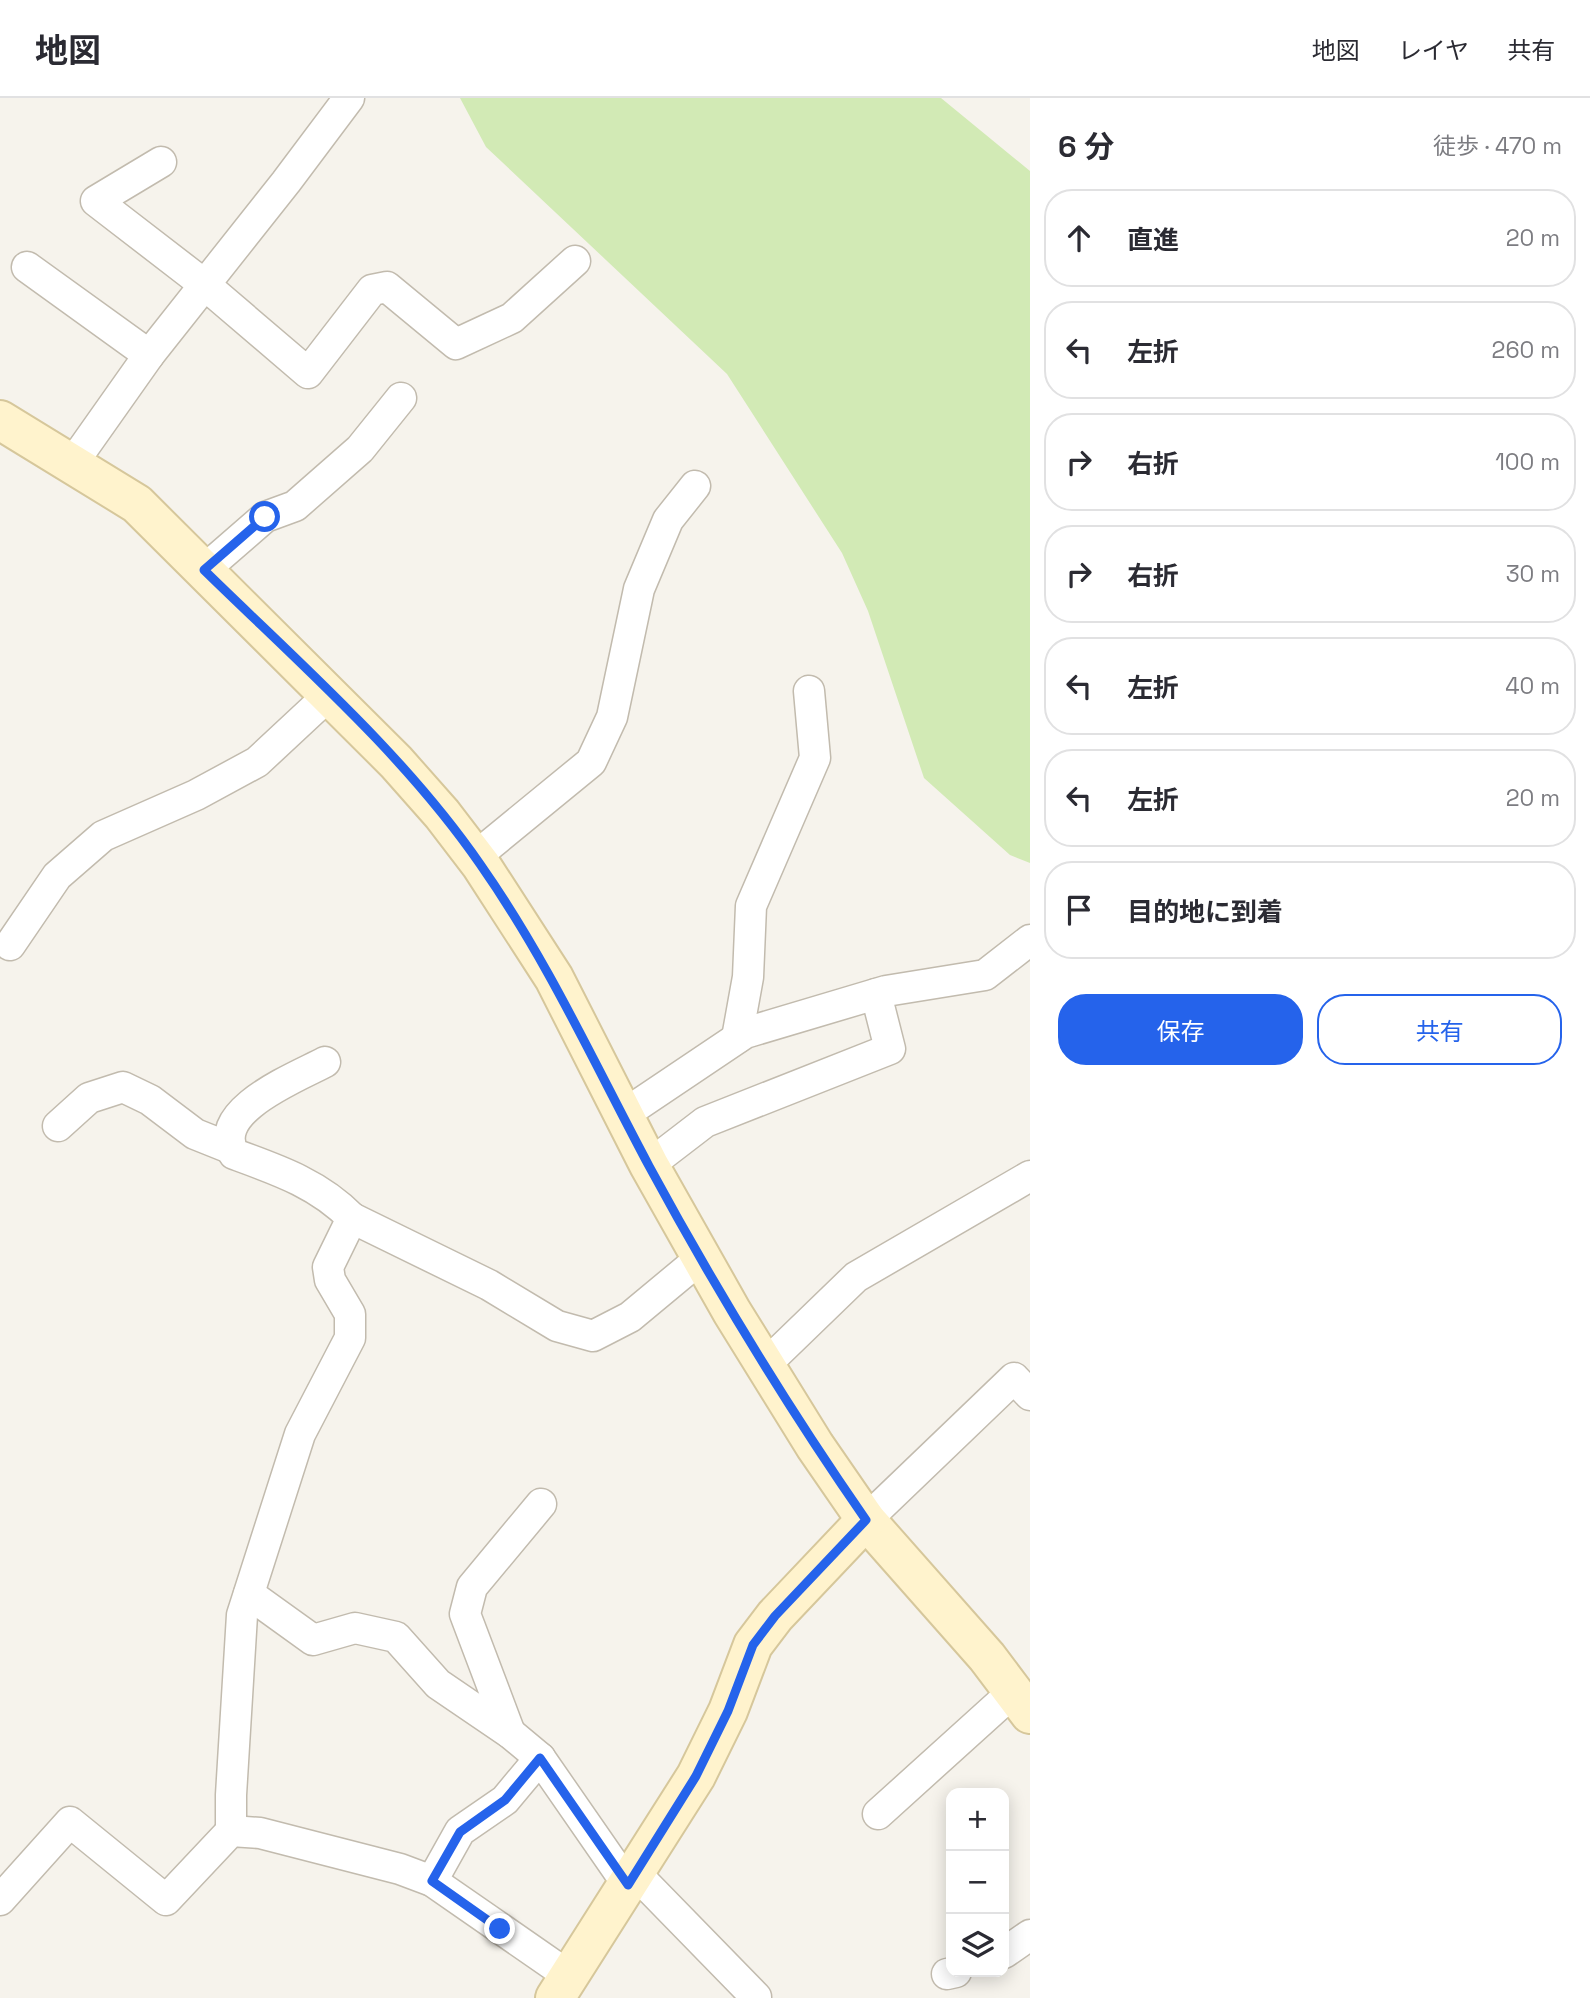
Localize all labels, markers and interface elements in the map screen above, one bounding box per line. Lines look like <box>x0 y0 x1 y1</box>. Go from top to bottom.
text: 地図 <box>35 30 101 72</box>
text: 地図 <box>1312 35 1360 66</box>
text: レイヤ <box>1398 35 1469 66</box>
text: 共有 <box>1507 35 1555 66</box>
text: 6 分 <box>1058 127 1114 166</box>
text: 徒歩 · 470 m <box>1433 131 1562 161</box>
icon: ahead <box>1060 219 1098 257</box>
text: 直進 <box>1127 223 1179 257</box>
text: 20 m <box>1506 223 1560 253</box>
icon: left <box>1060 331 1098 369</box>
text: 左折 <box>1127 335 1179 369</box>
text: 260 m <box>1492 335 1560 365</box>
icon: right <box>1060 443 1098 481</box>
text: 右折 <box>1127 447 1179 481</box>
text: 100 m <box>1495 447 1560 477</box>
route start <box>249 501 280 532</box>
icon: right <box>1060 555 1098 593</box>
text: 右折 <box>1127 559 1179 593</box>
text: 30 m <box>1506 559 1560 589</box>
icon: left <box>1060 667 1098 705</box>
text: 左折 <box>1127 671 1179 705</box>
text: 40 m <box>1505 671 1560 701</box>
icon: left <box>1060 779 1098 817</box>
text: 左折 <box>1127 783 1179 817</box>
text: 20 m <box>1506 783 1560 813</box>
icon: arrive <box>1060 891 1098 929</box>
text: 目的地に到着 <box>1127 895 1283 929</box>
button: 保存 <box>1058 994 1303 1065</box>
button: 共有 <box>1317 994 1562 1065</box>
map controls <box>946 1788 1009 1977</box>
button: + <box>946 1788 1009 1851</box>
button: − <box>946 1851 1009 1914</box>
route end <box>484 1913 515 1944</box>
button: layers <box>946 1914 1009 1977</box>

